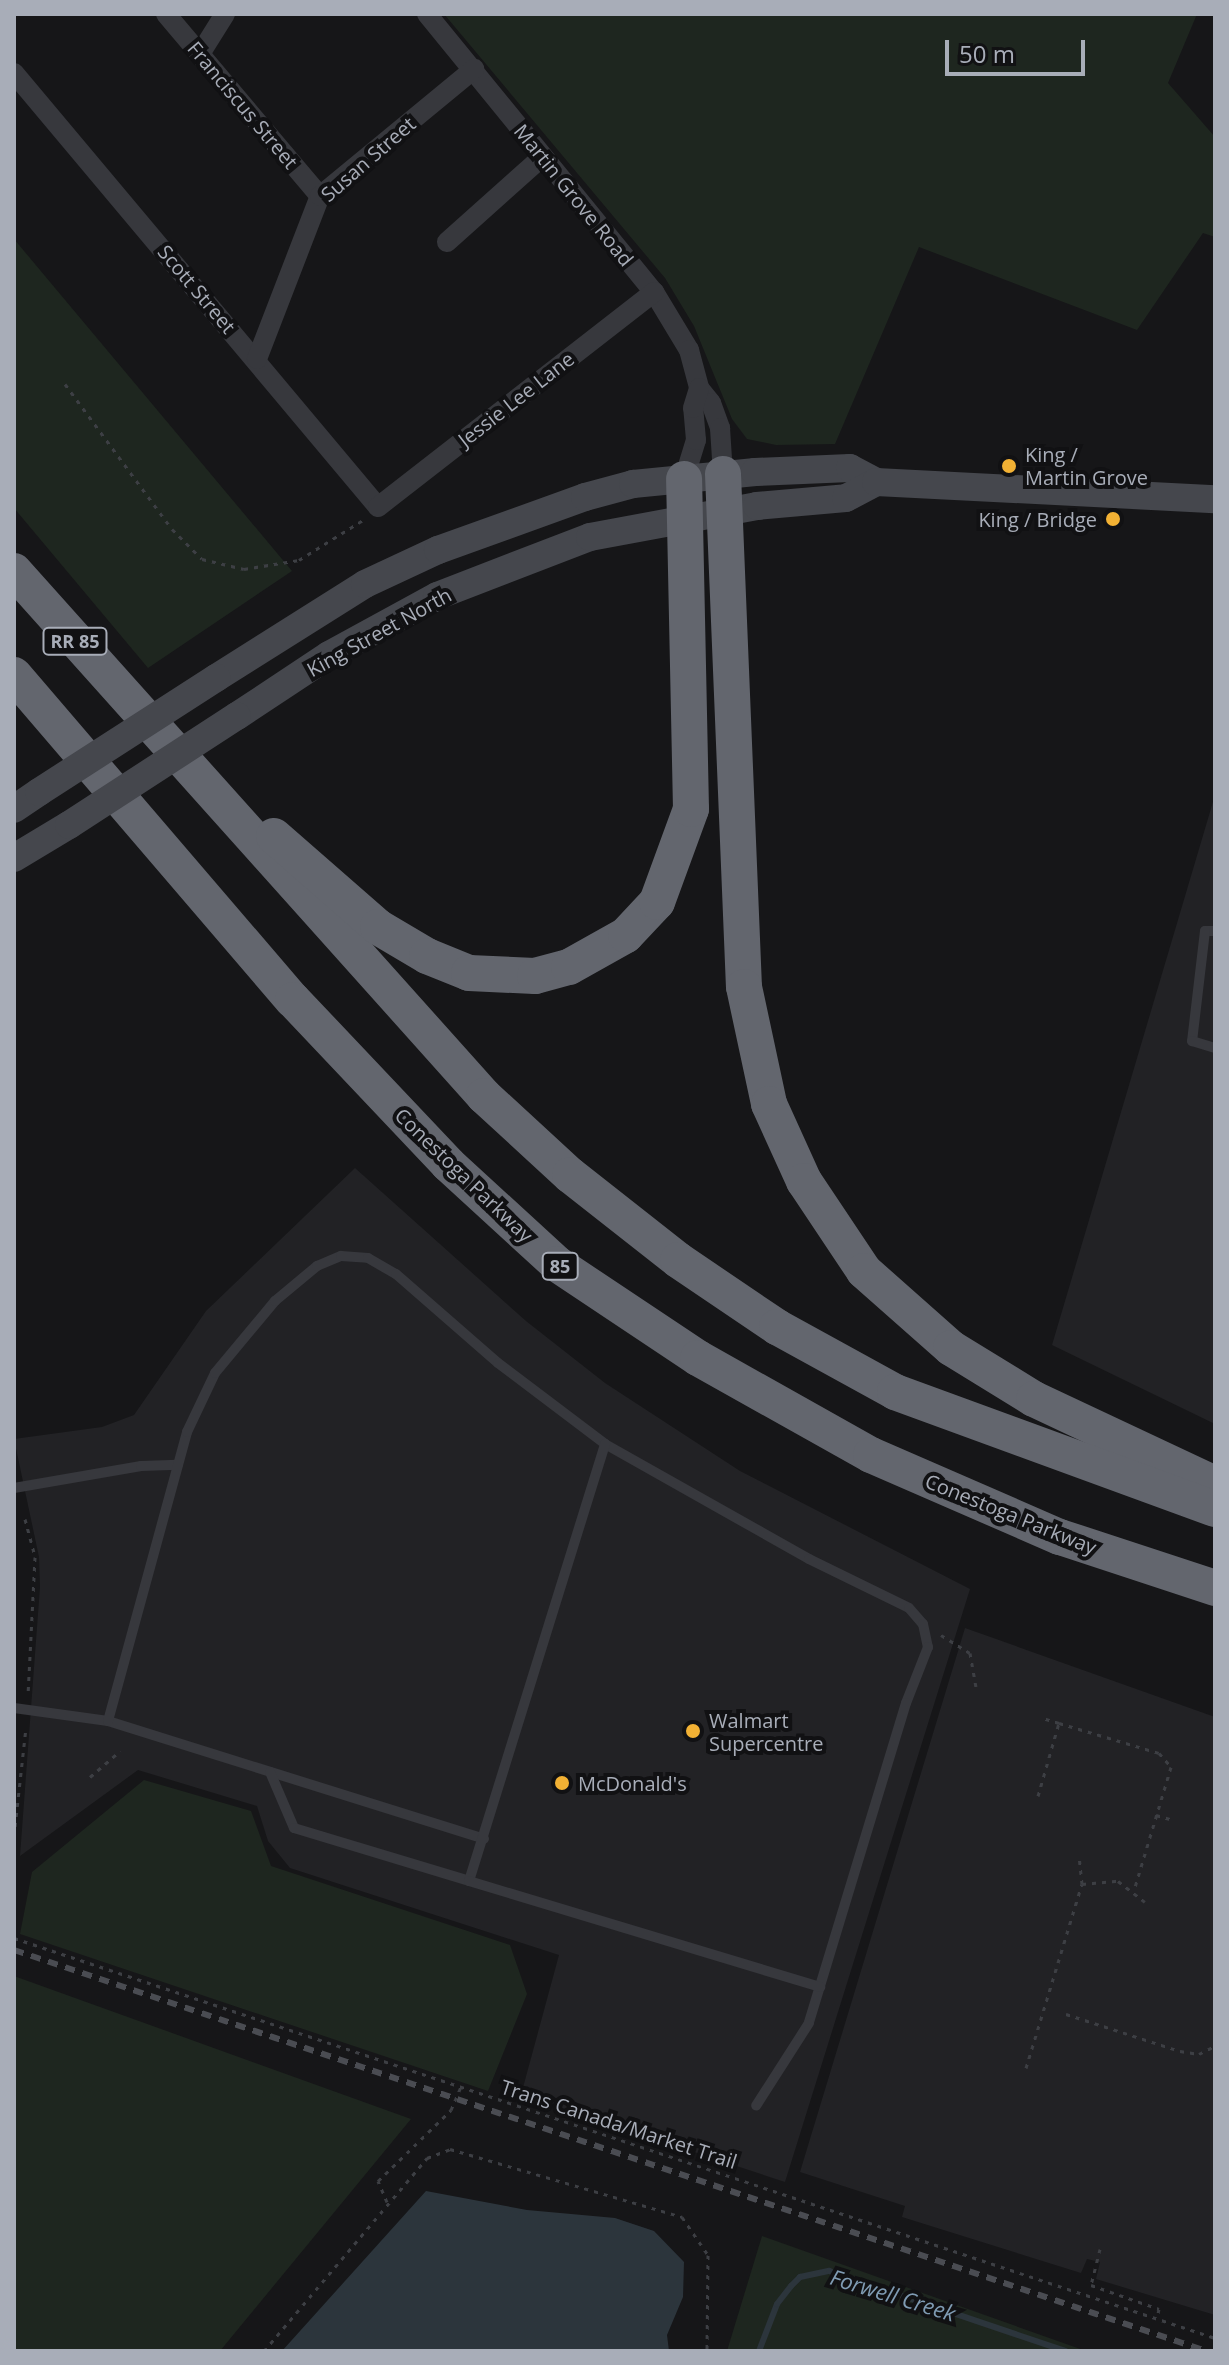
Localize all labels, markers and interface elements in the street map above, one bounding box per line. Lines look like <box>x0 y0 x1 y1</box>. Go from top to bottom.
scale bar <box>949 24 1089 74</box>
street label: Franciscus Street <box>183 37 303 173</box>
text: 50 m <box>959 37 1015 70</box>
street label: Susan Street <box>316 111 420 207</box>
street label: Martin Grove Road <box>509 119 639 271</box>
street label: Scott Street <box>153 240 241 338</box>
street label: Jessie Lee Lane <box>453 346 579 452</box>
place label: King / Martin Grove <box>1025 442 1148 489</box>
marker: King / Martin Grove <box>1000 457 1018 475</box>
place label: King / Bridge <box>978 507 1097 531</box>
marker: King / Bridge <box>1104 510 1122 528</box>
street label: King Street North <box>303 582 455 682</box>
road number: RR 85 <box>41 627 109 655</box>
street label: Conestoga Parkway <box>390 1103 538 1247</box>
road number: 85 <box>540 1252 580 1280</box>
street label: Conestoga Parkway <box>922 1469 1100 1559</box>
place label: Walmart Supercentre <box>709 1708 823 1755</box>
marker: Walmart Supercentre <box>684 1722 702 1740</box>
place label: McDonald's <box>578 1771 687 1795</box>
marker: McDonald's <box>553 1774 571 1792</box>
street label: Trans Canada/Market Trail <box>498 2074 740 2174</box>
water label: Forwell Creek <box>827 2263 959 2327</box>

